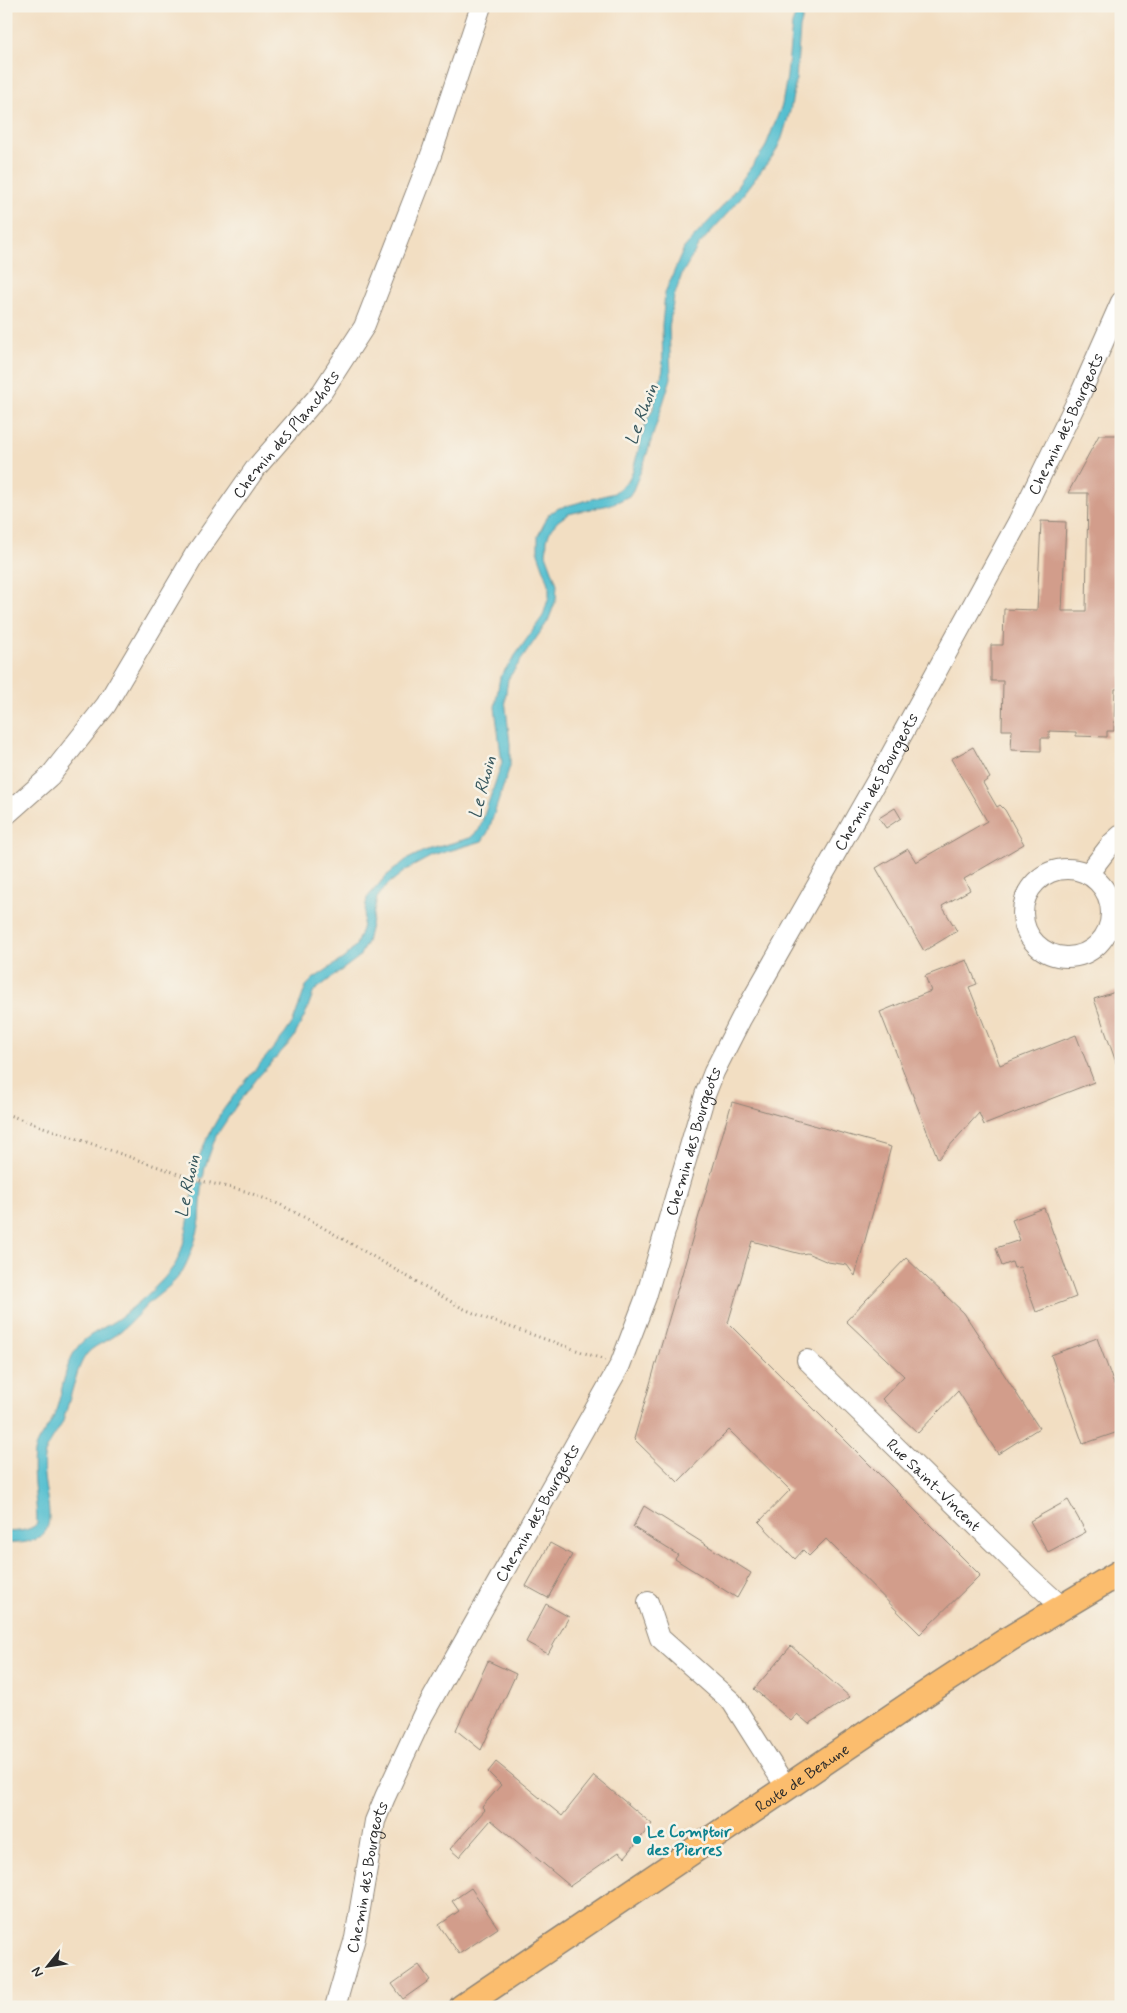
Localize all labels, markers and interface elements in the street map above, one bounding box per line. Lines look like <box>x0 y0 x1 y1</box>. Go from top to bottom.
street label: Chemin des Bourgeots <box>1024 350 1109 499</box>
street label: Chemin des Planchots <box>229 367 345 503</box>
water label: Le Rhoin <box>620 380 664 448</box>
street label: Chemin des Bourgeots <box>830 710 924 855</box>
water label: Le Rhoin <box>464 753 502 821</box>
street label: Chemin des Bourgeots <box>661 1064 727 1219</box>
water label: Le Rhoin <box>170 1153 206 1220</box>
street label: Rue Saint-Vincent <box>881 1434 985 1536</box>
street label: Chemin des Bourgeots <box>491 1441 585 1586</box>
street label: Route de Beaune <box>751 1739 854 1818</box>
street label: Chemin des Bourgeots <box>342 1798 394 1956</box>
place label: Le Comptoir des Pierres <box>647 1822 732 1861</box>
marker: Le Comptoir des Pierres <box>631 1834 643 1846</box>
north arrow <box>22 1940 72 1990</box>
text: N <box>27 1963 48 1981</box>

